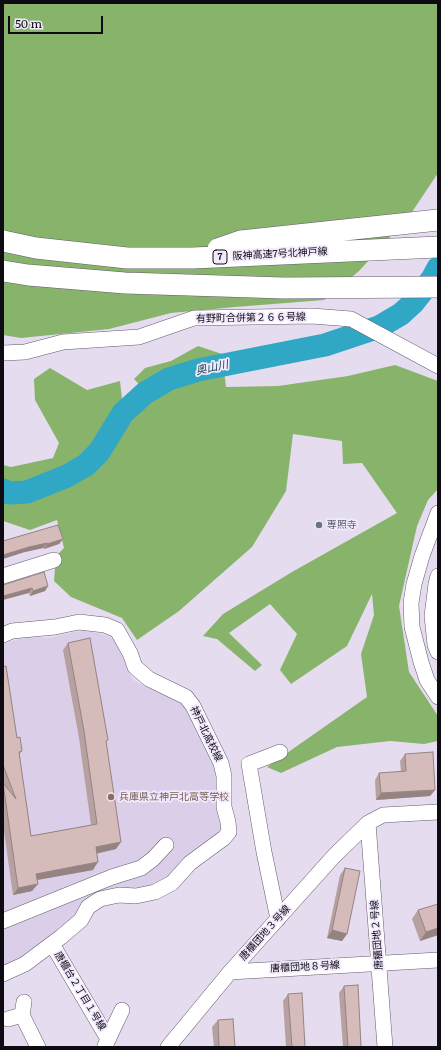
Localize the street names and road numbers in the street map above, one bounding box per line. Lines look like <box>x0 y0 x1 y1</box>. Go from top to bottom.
street label: 阪神高速7号北神戸線 <box>232 246 328 262</box>
road number: 7 <box>213 250 227 264</box>
street label: 有野町合併第２６６号線 <box>196 311 306 325</box>
street label: 神戸北高校線 <box>187 704 225 764</box>
street label: 唐櫃団地２号線 <box>369 900 385 970</box>
street label: 唐櫃団地３号線 <box>237 903 293 963</box>
street label: 唐櫃台２丁目１号線 <box>52 949 108 1033</box>
street label: 唐櫃団地８号線 <box>270 959 340 975</box>

